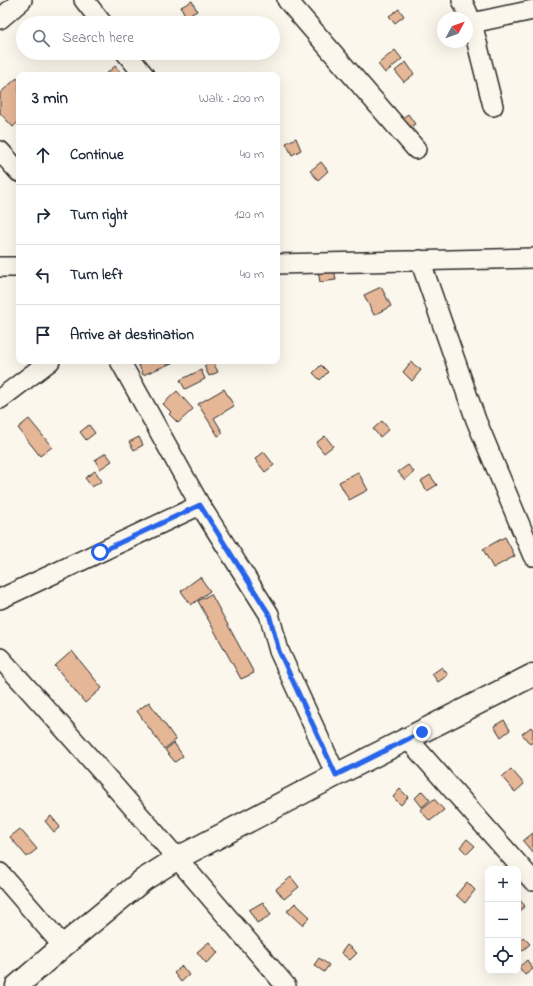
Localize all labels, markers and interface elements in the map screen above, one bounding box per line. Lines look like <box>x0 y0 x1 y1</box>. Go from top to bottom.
north arrow <box>437 12 473 48</box>
search box <box>16 16 280 60</box>
icon: search <box>30 27 52 49</box>
text: Search here <box>62 27 134 49</box>
text: 3 min <box>32 86 68 111</box>
text: Walk · 200 m <box>199 89 264 108</box>
icon: ahead <box>32 144 54 166</box>
text: Continue <box>70 144 124 166</box>
text: 40 m <box>240 145 264 164</box>
icon: right <box>32 204 54 226</box>
text: Turn right <box>70 204 128 226</box>
text: 120 m <box>234 205 264 224</box>
icon: left <box>32 264 54 286</box>
text: Turn left <box>70 264 123 286</box>
text: 40 m <box>240 265 264 284</box>
icon: arrive <box>32 324 54 346</box>
text: Arrive at destination <box>70 324 194 346</box>
route start <box>91 543 109 561</box>
route end <box>413 723 431 741</box>
map controls <box>485 866 521 974</box>
button: + <box>485 866 521 902</box>
button: − <box>485 902 521 938</box>
button: locate <box>485 938 521 974</box>

